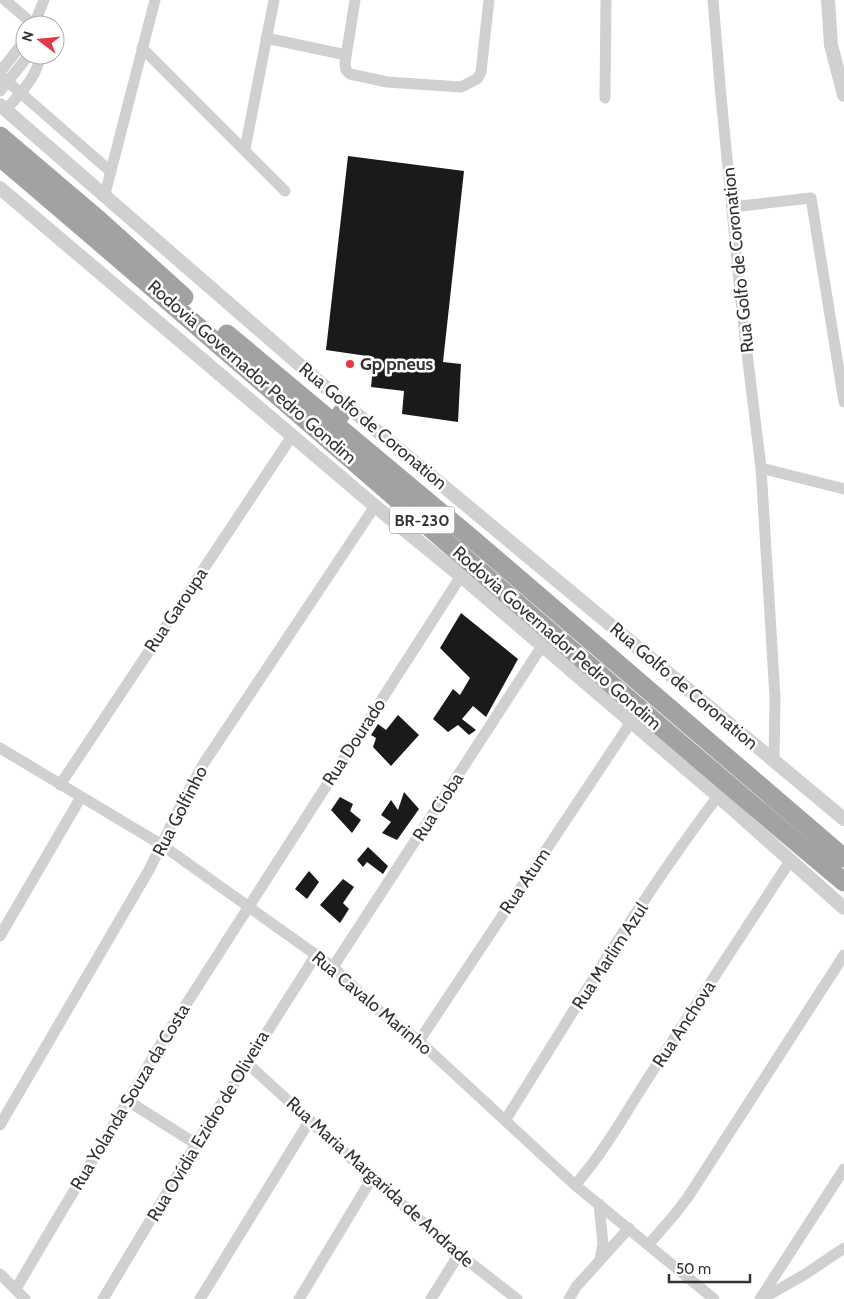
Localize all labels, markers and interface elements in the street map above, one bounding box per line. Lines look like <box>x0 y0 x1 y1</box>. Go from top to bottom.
north arrow <box>15 15 65 65</box>
text: N <box>17 29 38 44</box>
street label: Rua Golfo de Coronation <box>717 166 759 354</box>
street label: Rodovia Governador Pedro Gondim <box>143 275 361 469</box>
place label: Gp pneus <box>360 353 434 375</box>
street label: Rua Golfo de Coronation <box>295 358 451 494</box>
marker: Gp pneus <box>344 358 356 370</box>
road number: BR-230 <box>390 506 454 534</box>
street label: Rodovia Governador Pedro Gondim <box>448 541 666 735</box>
street label: Rua Garoupa <box>140 563 212 656</box>
street label: Rua Golfo de Coronation <box>606 618 762 754</box>
street label: Rua Dourado <box>318 694 390 790</box>
street label: Rua Golfinho <box>148 762 212 860</box>
street label: Rua Cioba <box>408 769 468 845</box>
street label: Rua Atum <box>495 844 555 918</box>
street label: Rua Marlim Azul <box>567 898 653 1013</box>
street label: Rua Cavalo Marinho <box>307 946 437 1060</box>
street label: Rua Anchova <box>648 976 720 1071</box>
street label: Rua Yolanda Souza da Costa <box>66 1000 195 1194</box>
street label: Rua Ovídia Ezidro de Oliveira <box>142 1026 274 1225</box>
street label: Rua Maria Margarida de Andrade <box>282 1092 478 1272</box>
scale bar <box>669 1252 750 1284</box>
text: 50 m <box>676 1260 711 1278</box>

